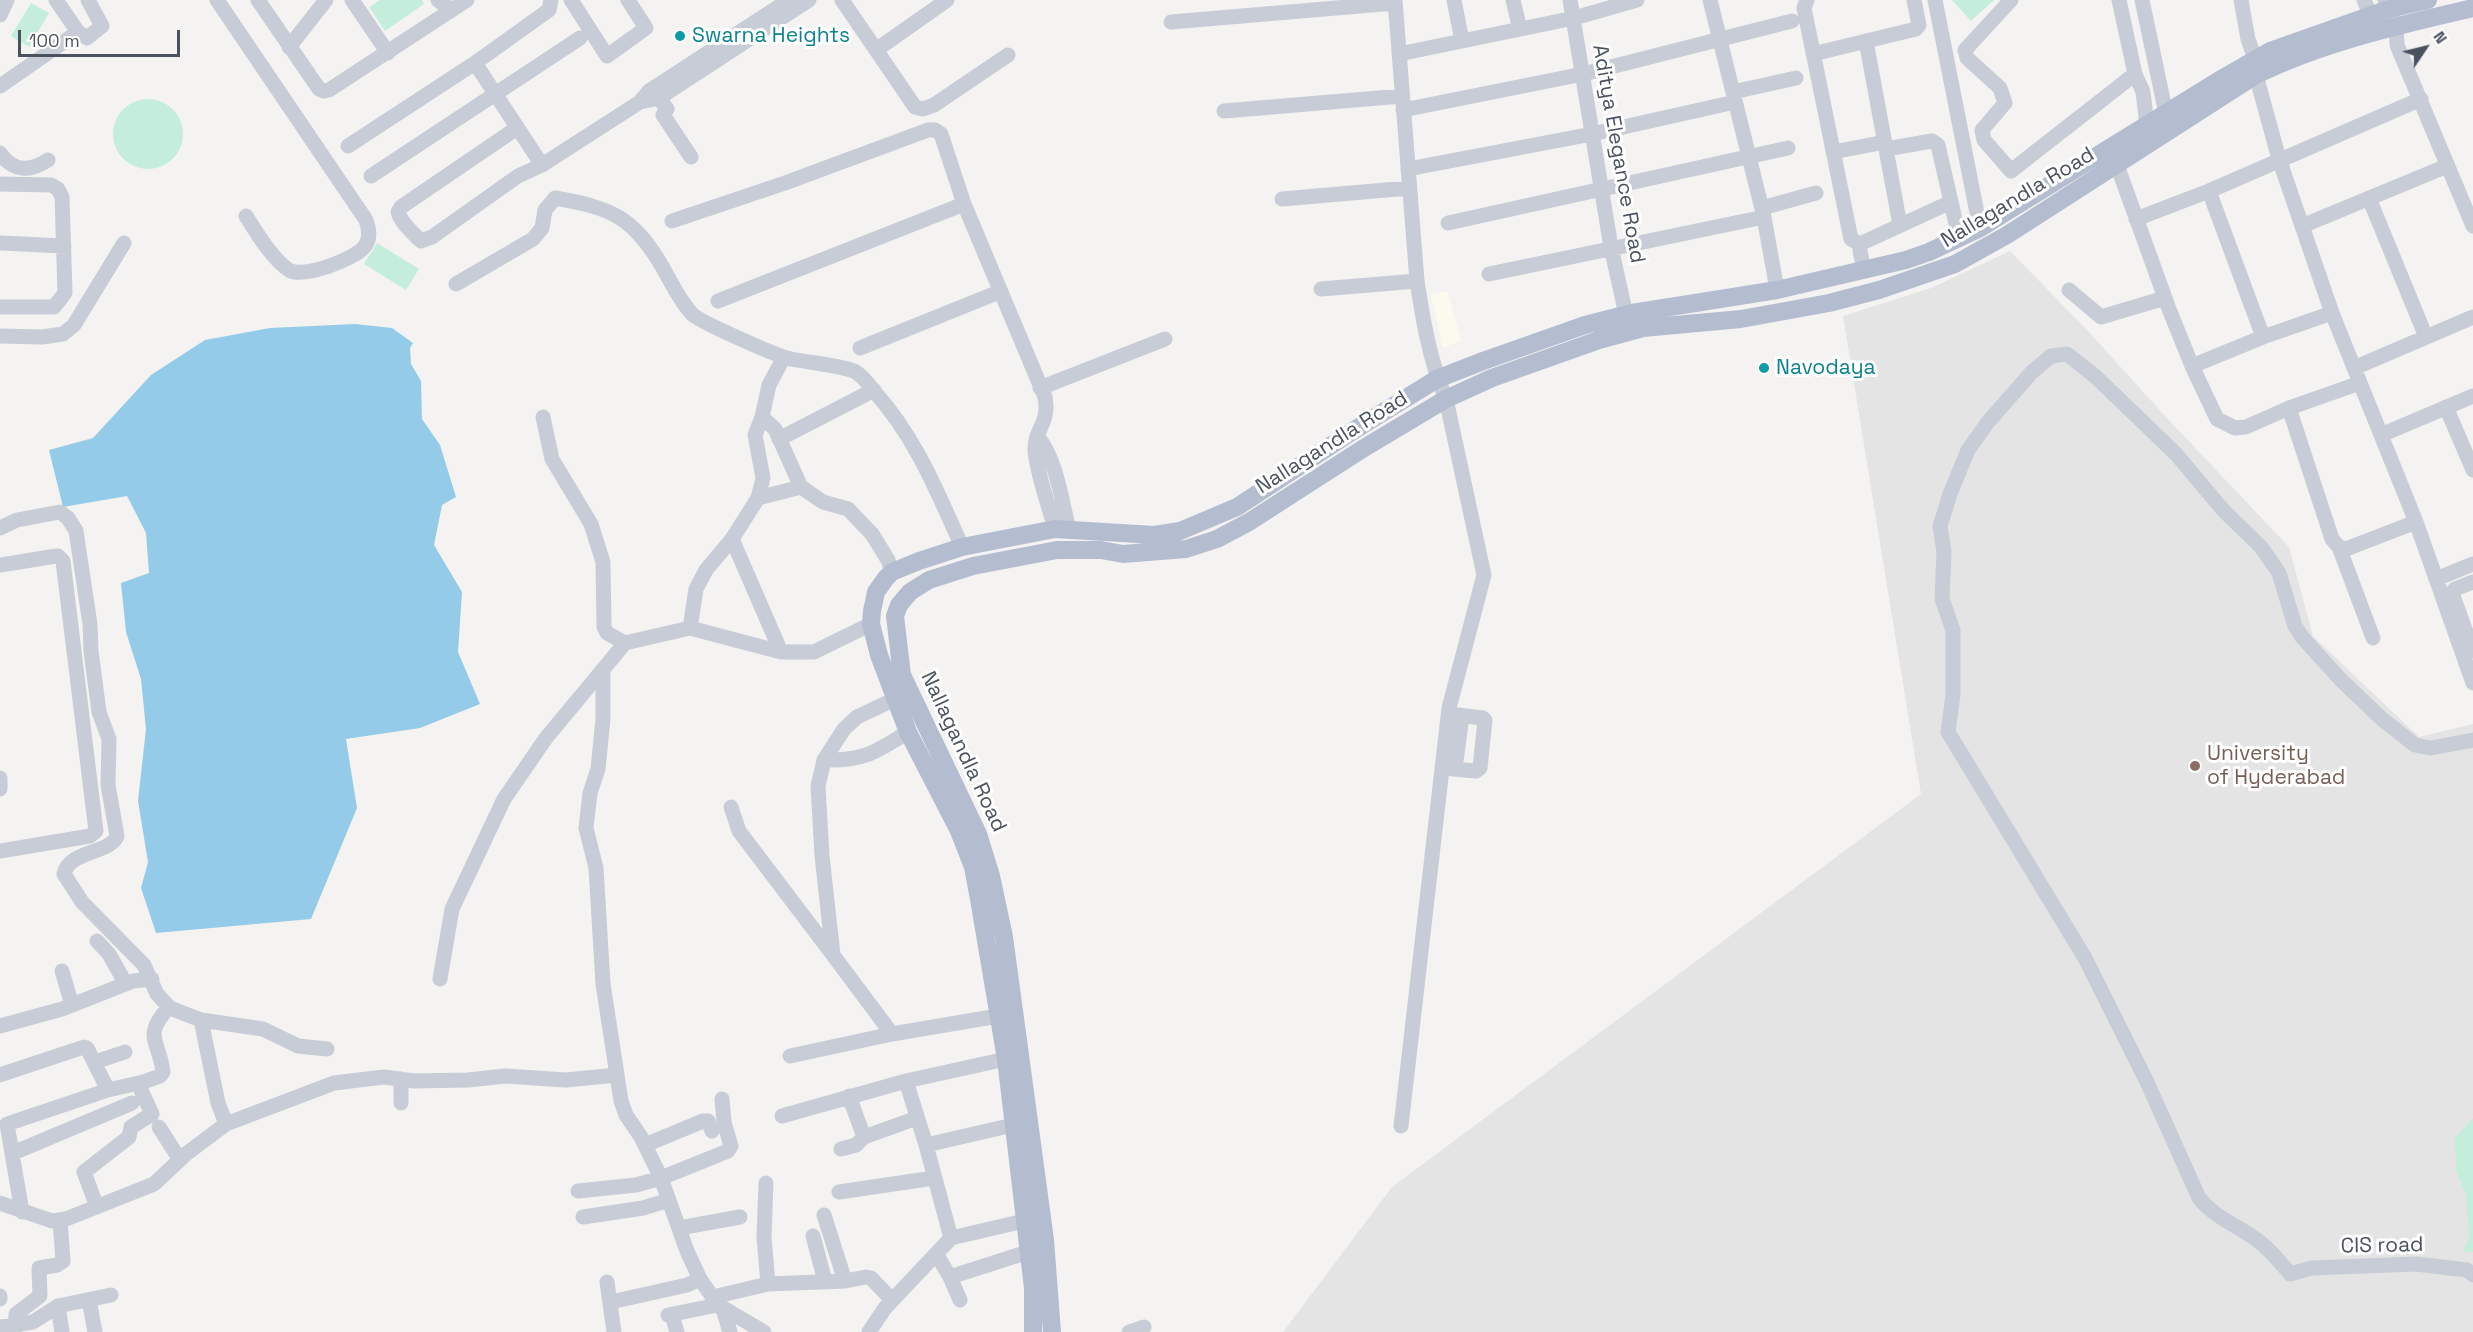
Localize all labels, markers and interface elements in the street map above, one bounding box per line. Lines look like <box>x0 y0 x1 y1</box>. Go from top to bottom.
scale bar <box>21 18 183 56</box>
north arrow <box>2395 18 2455 78</box>
place label: Swarna Heights <box>692 23 850 49</box>
text: N <box>2428 27 2452 48</box>
text: 100 m <box>29 29 80 52</box>
marker: Swarna Heights <box>673 29 687 43</box>
street label: Aditya Elegance Road <box>1586 43 1650 265</box>
street label: Nallagandla Road <box>1937 142 2099 254</box>
place label: Navodaya <box>1776 355 1876 381</box>
marker: Navodaya <box>1757 361 1771 375</box>
street label: Nallagandla Road <box>1251 386 1413 500</box>
street label: Nallagandla Road <box>915 668 1011 836</box>
place label: University of Hyderabad <box>2207 741 2345 791</box>
marker: University of Hyderabad <box>2188 759 2202 773</box>
street label: CIS road <box>2340 1233 2424 1259</box>

